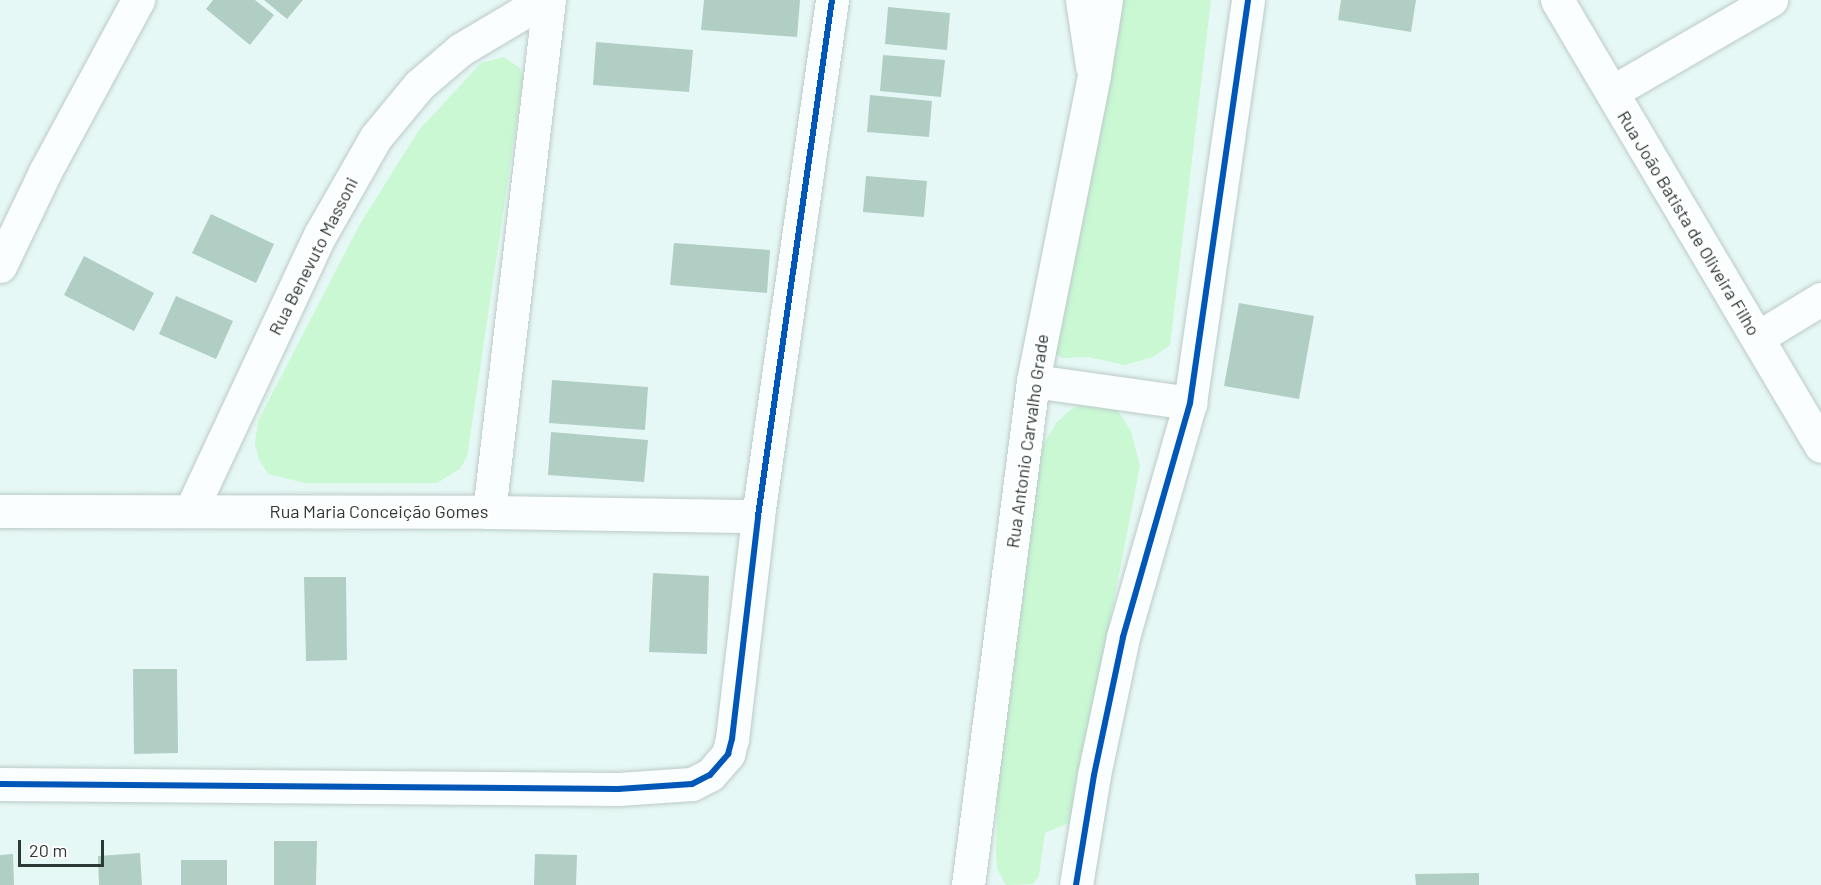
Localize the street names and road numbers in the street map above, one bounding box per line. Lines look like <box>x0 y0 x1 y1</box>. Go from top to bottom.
street label: Rua João Batista de Oliveira Filho <box>1613 107 1765 339</box>
street label: Rua Benevuto Massoni <box>264 173 362 339</box>
street label: Rua Antonio Carvalho Grade <box>1001 333 1053 549</box>
street label: Rua Maria Conceição Gomes <box>270 500 488 522</box>

